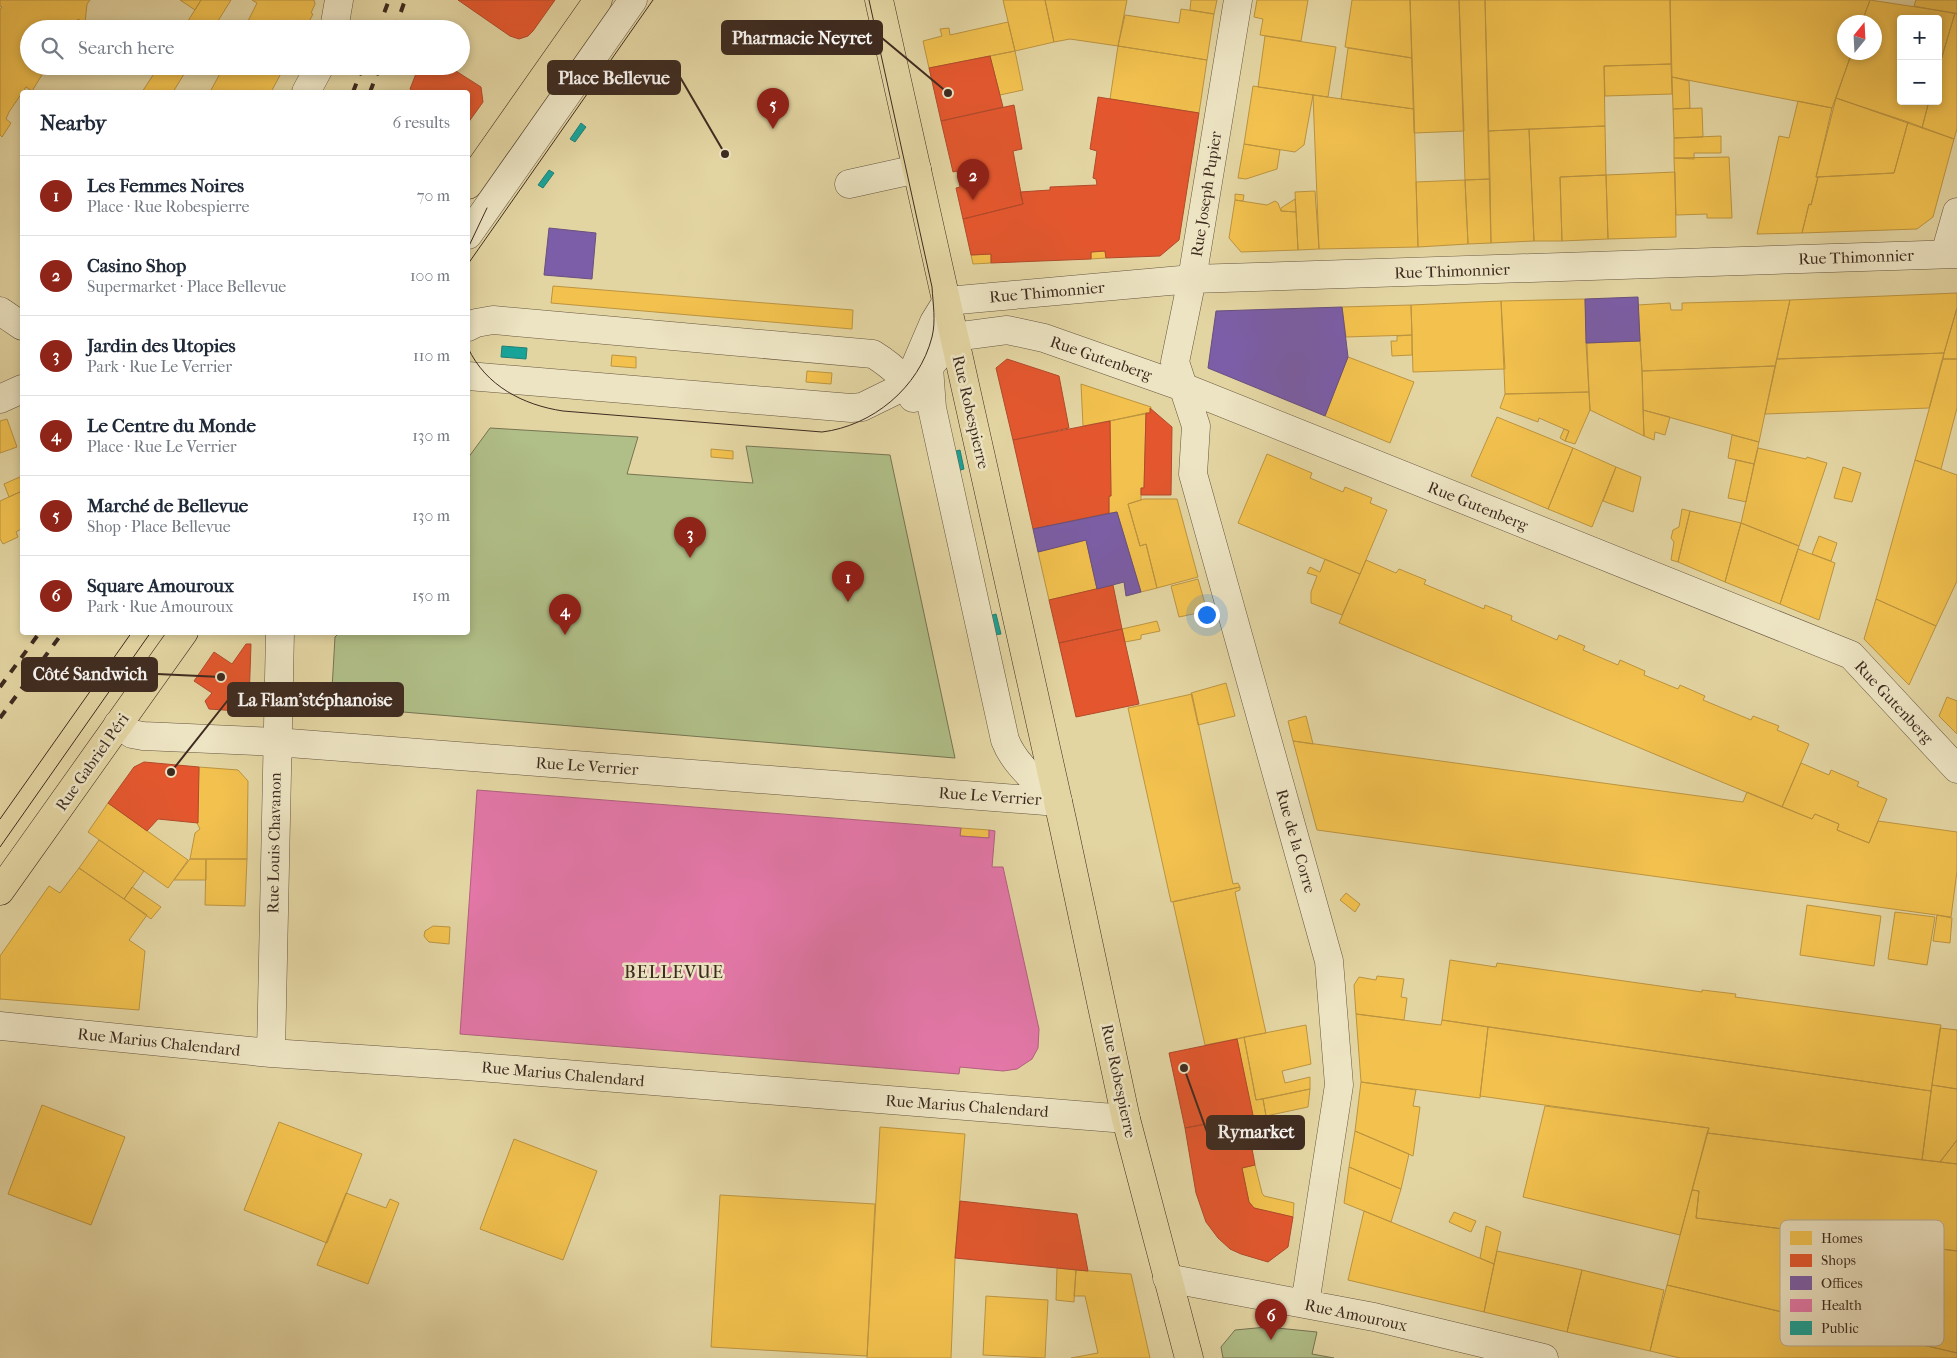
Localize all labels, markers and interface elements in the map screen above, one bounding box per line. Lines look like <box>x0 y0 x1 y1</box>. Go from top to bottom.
north arrow <box>1837 15 1882 60</box>
map controls <box>1897 15 1942 105</box>
button: + <box>1897 15 1942 60</box>
search box <box>20 20 470 75</box>
callout: Pharmacie Neyret <box>722 21 882 54</box>
text: Pharmacie Neyret <box>732 28 873 49</box>
icon: search <box>38 34 66 62</box>
text: Search here <box>78 37 174 59</box>
button: − <box>1897 60 1942 105</box>
callout: Place Bellevue <box>548 61 680 94</box>
text: Place Bellevue <box>558 68 670 89</box>
pin: 5 <box>757 88 789 129</box>
text: Nearby <box>40 111 106 135</box>
text: 6 results <box>392 113 450 132</box>
street label: Rue Joseph Pupier <box>1187 130 1225 258</box>
pin: 2 <box>957 159 989 200</box>
text: Les Femmes Noires <box>87 175 244 197</box>
text: 1 <box>53 186 59 205</box>
text: 70 m <box>417 186 450 205</box>
text: Place · Rue Robespierre <box>87 197 249 216</box>
street label: Rue Thimonnier <box>1798 245 1914 269</box>
text: Casino Shop <box>87 255 186 277</box>
street label: Rue Thimonnier <box>1394 259 1510 283</box>
text: 2 <box>52 266 60 285</box>
text: 100 m <box>410 266 450 285</box>
text: Supermarket · Place Bellevue <box>87 277 286 296</box>
street label: Rue Thimonnier <box>989 277 1106 307</box>
street label: Rue Gutenberg <box>1048 332 1155 384</box>
text: Jardin des Utopies <box>87 335 236 357</box>
text: 3 <box>53 346 59 365</box>
text: 110 m <box>413 346 450 365</box>
street label: Rue Robespierre <box>949 353 993 471</box>
text: Park · Rue Le Verrier <box>87 357 232 376</box>
text: Le Centre du Monde <box>87 415 256 437</box>
text: 4 <box>51 426 61 445</box>
text: 130 m <box>412 426 450 445</box>
text: Place · Rue Le Verrier <box>87 437 237 456</box>
street label: Rue Gutenberg <box>1425 477 1531 535</box>
text: Marché de Bellevue <box>87 495 248 517</box>
text: 5 <box>53 506 59 525</box>
text: 130 m <box>412 506 450 525</box>
text: Shop · Place Bellevue <box>87 517 231 536</box>
pin: 3 <box>674 517 706 558</box>
pin: 1 <box>832 561 864 602</box>
text: Square Amouroux <box>87 575 234 597</box>
text: 6 <box>52 586 60 605</box>
text: 150 m <box>412 586 450 605</box>
pin: 4 <box>549 594 581 635</box>
text: Park · Rue Amouroux <box>87 597 233 616</box>
your location <box>1194 602 1220 628</box>
street label: Rue Gutenberg <box>1851 657 1938 748</box>
callout: Côté Sandwich <box>22 658 157 691</box>
text: Côté Sandwich <box>33 664 148 685</box>
callout: La Flam'stéphanoise <box>228 683 403 716</box>
text: La Flam'stéphanoise <box>237 690 393 711</box>
street label: Rue Gabriel Péri <box>51 709 133 814</box>
street label: Rue Le Verrier <box>535 753 639 779</box>
street label: Rue Louis Chavanon <box>263 772 285 914</box>
street label: Rue Le Verrier <box>938 783 1042 809</box>
street label: Rue de la Corre <box>1272 787 1320 895</box>
district label: BELLEVUE <box>624 962 724 983</box>
street label: Rue Robespierre <box>1098 1022 1140 1140</box>
street label: Rue Marius Chalendard <box>77 1024 242 1060</box>
street label: Rue Marius Chalendard <box>481 1057 646 1091</box>
street label: Rue Marius Chalendard <box>885 1091 1050 1121</box>
callout: Rymarket <box>1207 1116 1304 1149</box>
text: Rymarket <box>1217 1122 1295 1143</box>
legend <box>1780 1220 1944 1346</box>
text: Homes <box>1821 1230 1863 1247</box>
text: Shops <box>1821 1252 1856 1269</box>
text: Offices <box>1821 1275 1863 1292</box>
street label: Rue Amouroux <box>1303 1295 1410 1335</box>
text: Health <box>1821 1297 1862 1314</box>
pin: 6 <box>1255 1299 1287 1340</box>
text: Public <box>1821 1320 1859 1337</box>

